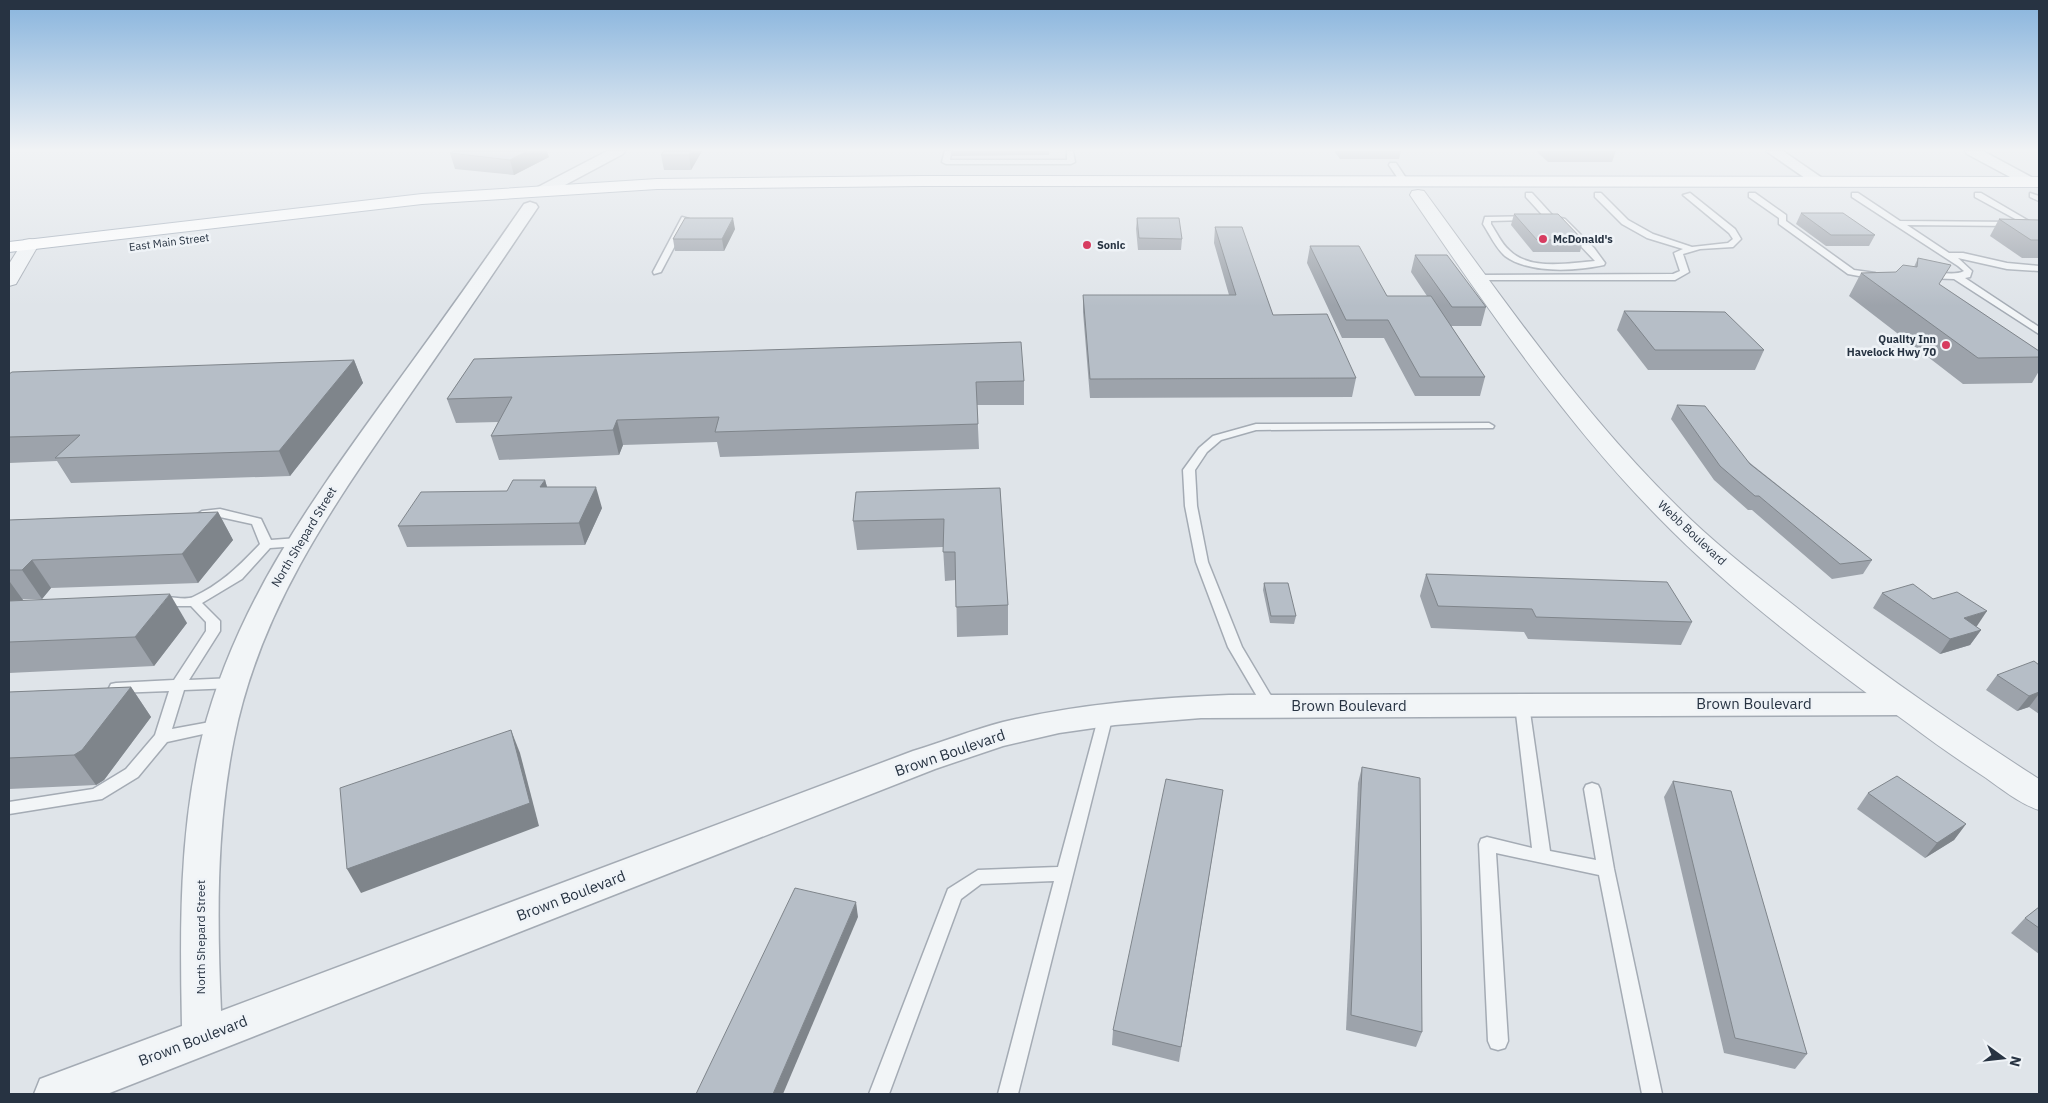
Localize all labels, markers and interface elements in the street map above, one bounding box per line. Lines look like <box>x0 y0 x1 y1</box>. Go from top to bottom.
street label: East Main Street <box>128 230 210 254</box>
place label: McDonald's <box>1553 232 1613 246</box>
marker: McDonald's <box>1537 233 1549 245</box>
place label: Sonic <box>1097 238 1126 252</box>
marker: Sonic <box>1081 239 1093 251</box>
place label: Quality Inn Havelock Hwy 70 <box>1847 332 1936 359</box>
marker: Quality Inn Havelock Hwy 70 <box>1940 339 1952 351</box>
street label: North Shepard Street <box>268 484 339 590</box>
street label: Webb Boulevard <box>1655 497 1730 568</box>
street label: Brown Boulevard <box>1696 694 1812 713</box>
street label: Brown Boulevard <box>1291 696 1407 715</box>
street label: Brown Boulevard <box>892 725 1007 780</box>
street label: Brown Boulevard <box>514 866 628 925</box>
street label: North Shepard Street <box>193 880 208 994</box>
street label: Brown Boulevard <box>136 1011 250 1070</box>
north arrow <box>1978 1033 2028 1083</box>
text: N <box>2006 1054 2026 1069</box>

